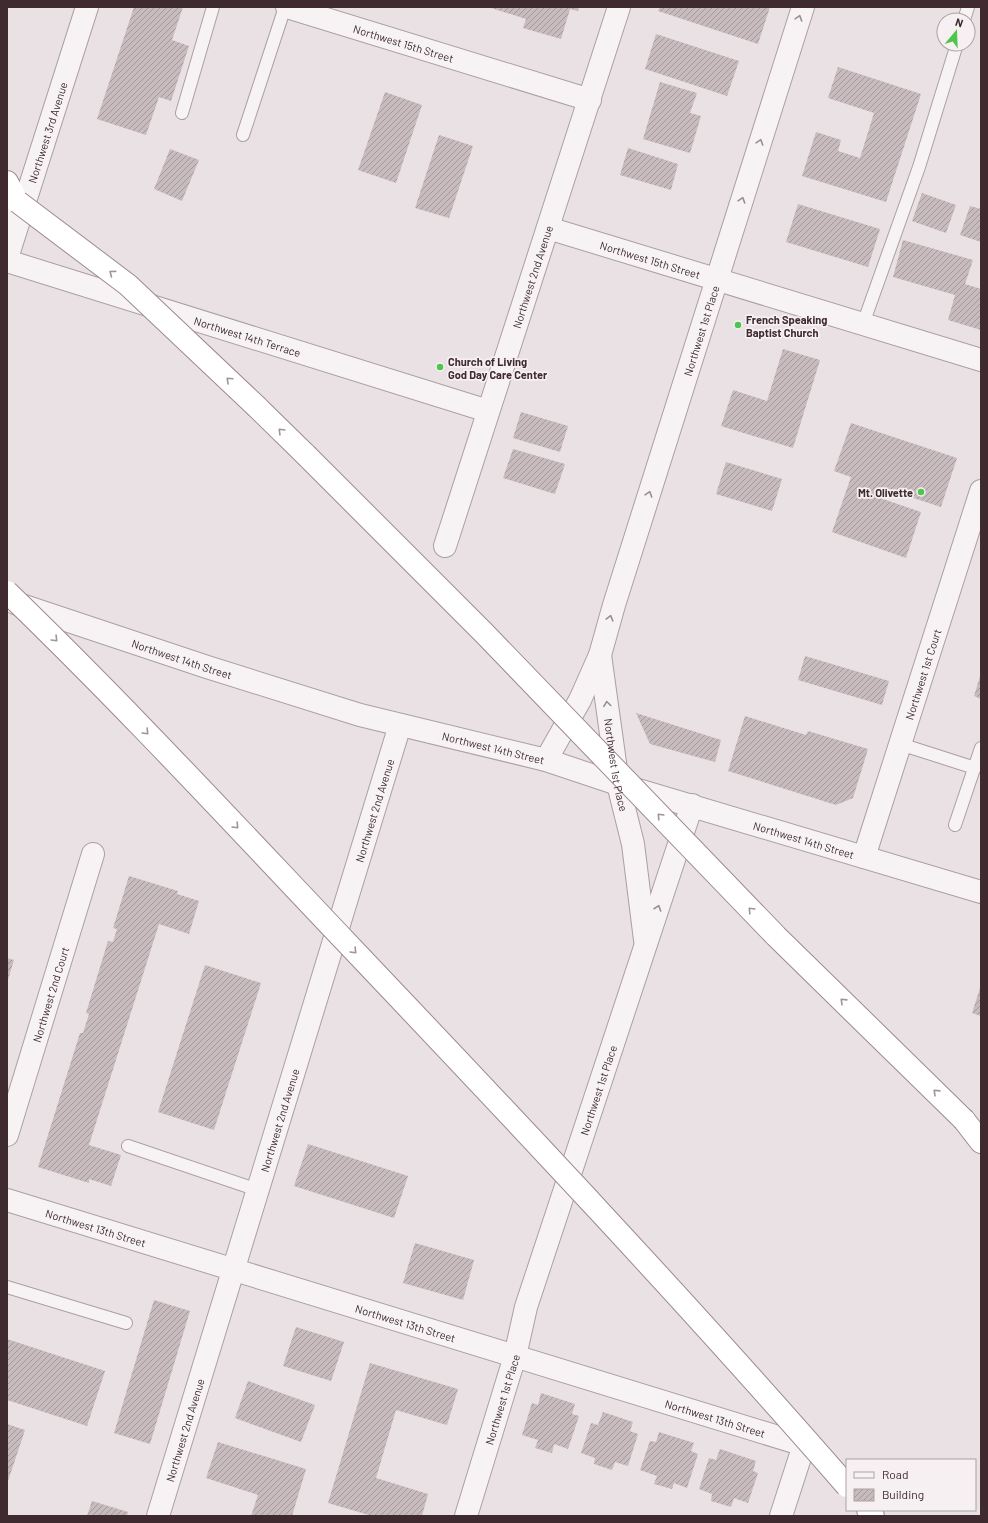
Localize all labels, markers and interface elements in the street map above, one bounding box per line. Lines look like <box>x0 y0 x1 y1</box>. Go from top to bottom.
north arrow <box>936 12 976 52</box>
one-way arrow <box>794 15 803 22</box>
text: N <box>954 15 965 29</box>
street label: Northwest 15th Street <box>352 21 455 64</box>
street label: Northwest 3rd Avenue <box>25 80 69 184</box>
one-way arrow <box>755 139 764 146</box>
one-way arrow <box>737 196 745 203</box>
street label: Northwest 2nd Avenue <box>509 223 555 330</box>
street label: Northwest 15th Street <box>599 238 702 281</box>
one-way arrow <box>110 271 117 278</box>
street label: Northwest 1st Place <box>680 284 721 377</box>
street label: Northwest 14th Terrace <box>193 313 303 359</box>
place label: French Speaking Baptist Church <box>746 313 827 339</box>
marker: French Speaking Baptist Church <box>733 320 743 330</box>
place label: Church of Living God Day Care Center <box>448 355 548 381</box>
marker: Church of Living God Day Care Center <box>435 362 445 372</box>
one-way arrow <box>226 377 234 385</box>
one-way arrow <box>278 428 286 436</box>
place label: Mt. Olivette <box>858 486 913 499</box>
marker: Mt. Olivette <box>916 487 926 497</box>
one-way arrow <box>644 490 653 497</box>
one-way arrow <box>606 615 614 621</box>
street label: Northwest 1st Court <box>902 627 943 721</box>
one-way arrow <box>50 634 58 642</box>
street label: Northwest 14th Street <box>130 636 234 681</box>
one-way arrow <box>603 700 612 707</box>
street label: Northwest 1st Place <box>602 717 631 813</box>
one-way arrow <box>141 727 149 735</box>
street label: Northwest 14th Street <box>441 729 546 766</box>
street label: Northwest 2nd Avenue <box>352 757 396 864</box>
one-way arrow <box>658 813 665 821</box>
street label: Northwest 14th Street <box>752 818 856 860</box>
one-way arrow <box>231 821 238 829</box>
one-way arrow <box>654 904 662 911</box>
one-way arrow <box>748 907 756 915</box>
street label: Northwest 2nd Court <box>29 945 71 1044</box>
one-way arrow <box>349 946 357 954</box>
one-way arrow <box>840 999 848 1006</box>
street label: Northwest 1st Place <box>577 1043 619 1137</box>
street label: Northwest 2nd Avenue <box>257 1067 301 1173</box>
one-way arrow <box>933 1090 941 1097</box>
street label: Northwest 13th Street <box>44 1206 148 1249</box>
street label: Northwest 13th Street <box>354 1301 457 1344</box>
street label: Northwest 1st Place <box>482 1352 522 1446</box>
street label: Northwest 2nd Avenue <box>162 1377 206 1483</box>
street label: Northwest 13th Street <box>664 1396 767 1439</box>
legend <box>846 1459 976 1511</box>
text: Road <box>882 1467 909 1481</box>
text: Building <box>882 1487 924 1501</box>

